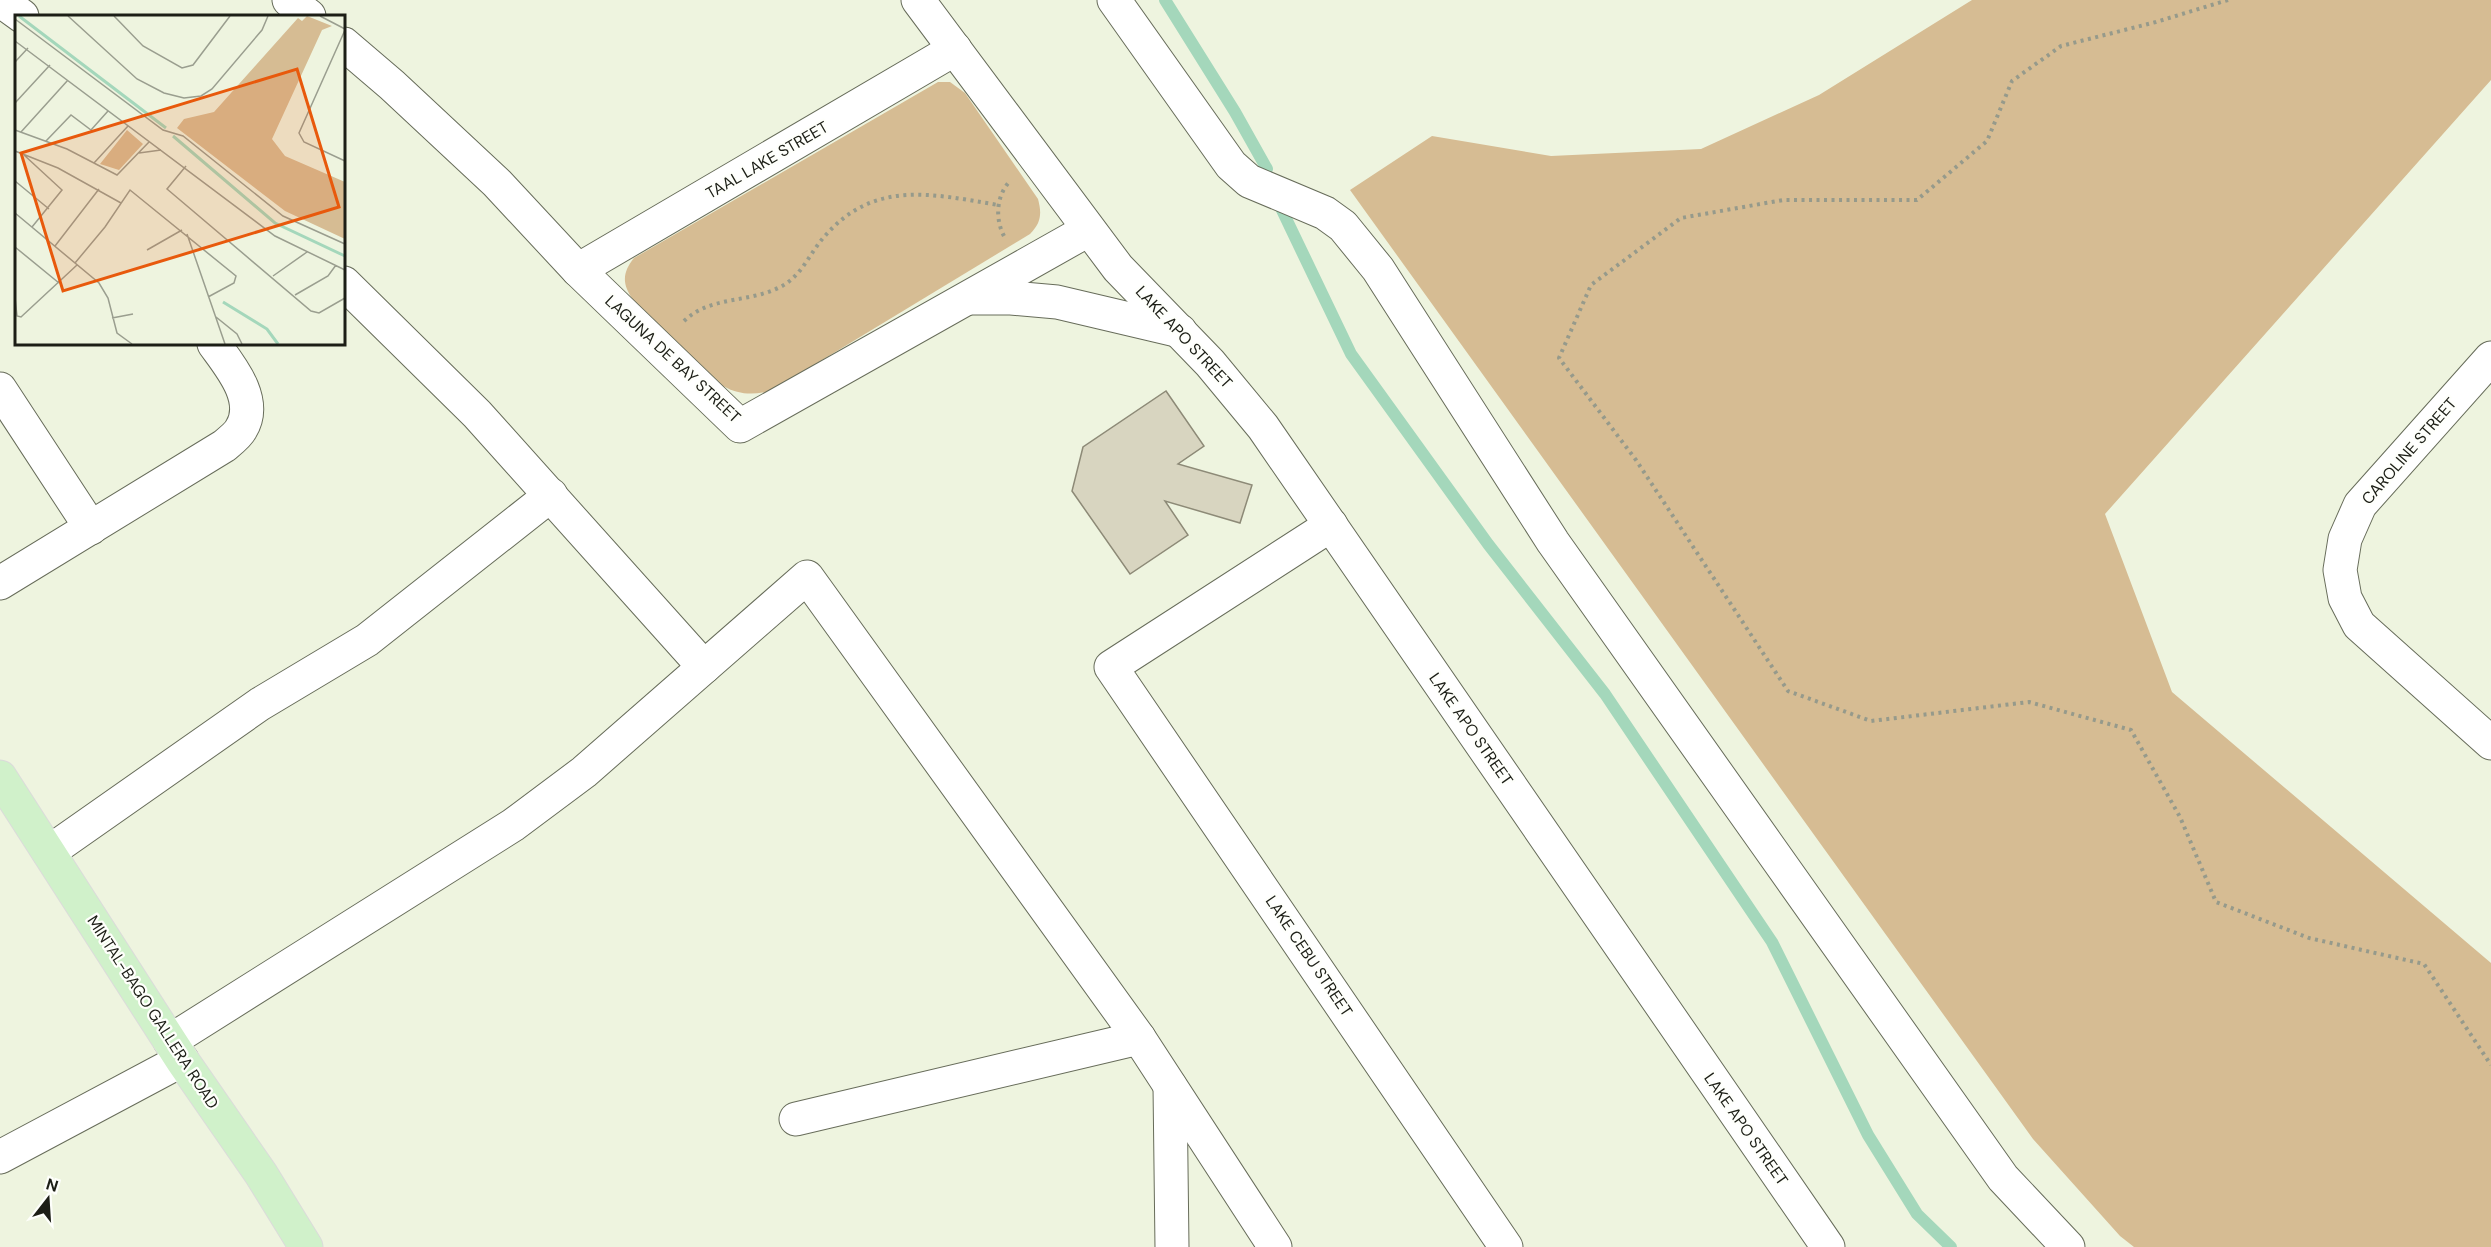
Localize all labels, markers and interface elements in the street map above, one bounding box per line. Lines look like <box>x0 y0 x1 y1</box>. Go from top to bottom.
inset map <box>15 15 345 345</box>
street label: TAAL LAKE STREET <box>702 116 832 204</box>
street label: LAKE APO STREET <box>1131 281 1237 393</box>
street label: LAGUNA DE BAY STREET <box>601 291 745 427</box>
street label: CAROLINE STREET <box>2357 393 2461 509</box>
street label: LAKE APO STREET <box>1424 669 1518 789</box>
street label: LAKE CEBU STREET <box>1261 892 1357 1020</box>
street label: MINTAL-BAGO GALLERA ROAD <box>83 911 223 1113</box>
street label: LAKE APO STREET <box>1699 1069 1793 1189</box>
north arrow <box>18 1169 78 1229</box>
text: N <box>44 1173 61 1197</box>

